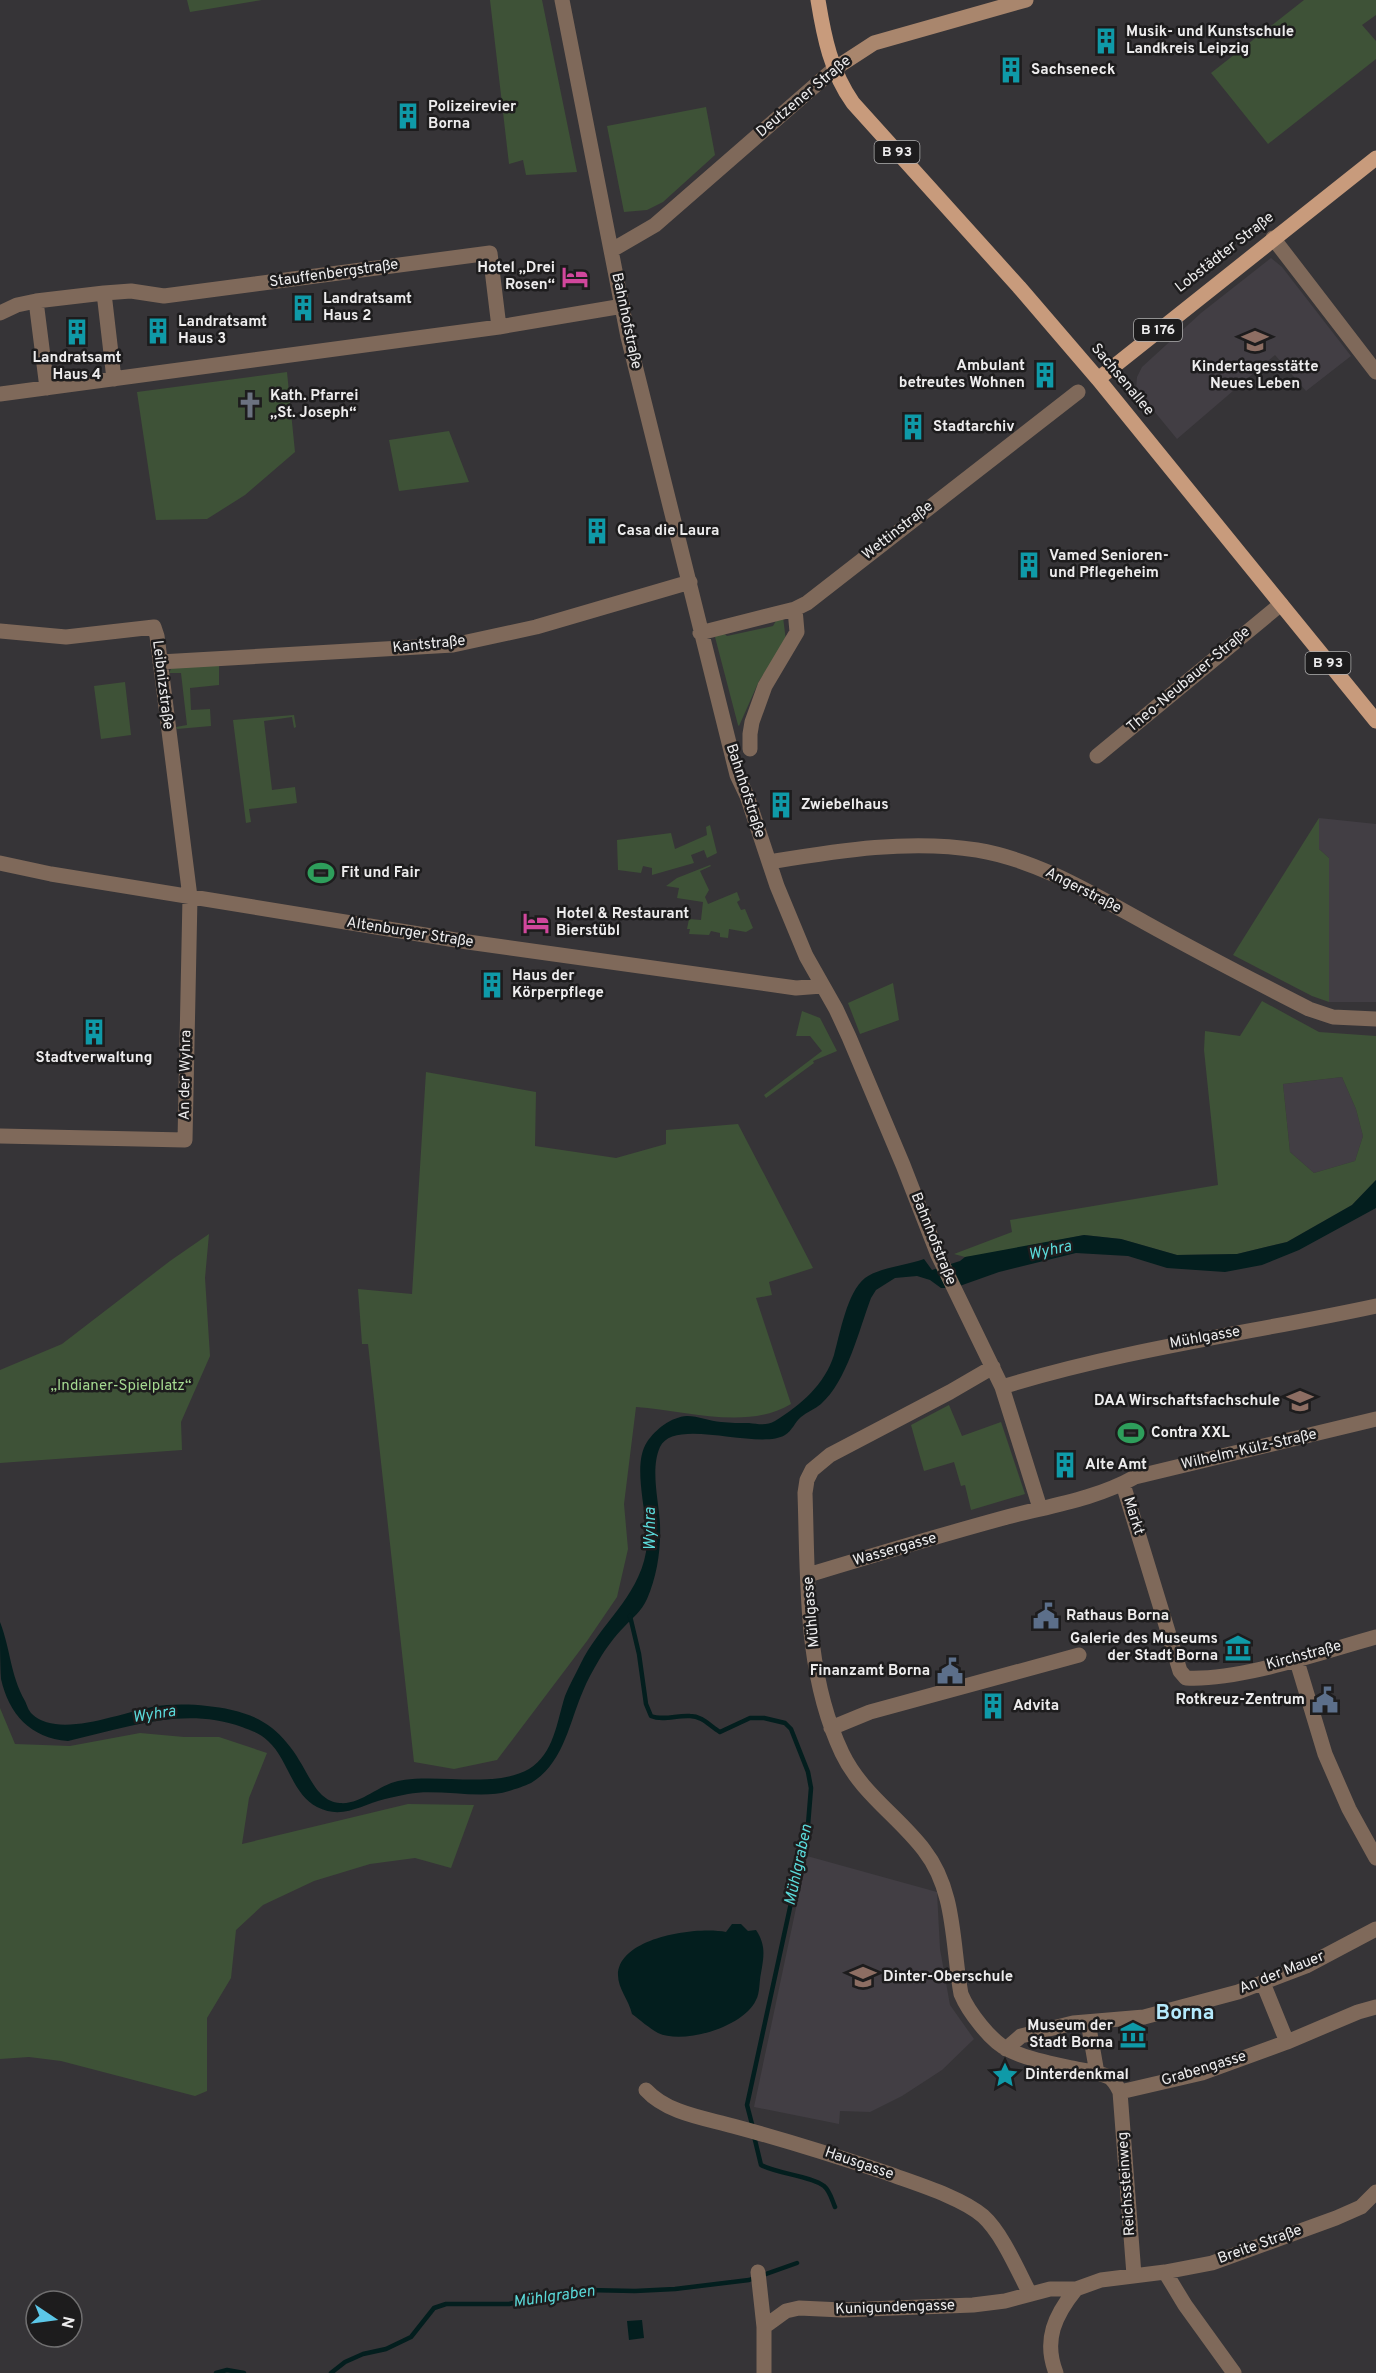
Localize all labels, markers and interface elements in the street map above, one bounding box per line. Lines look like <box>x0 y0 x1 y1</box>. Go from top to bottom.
place label: Musik- und Kunstschule Landkreis Leipzig <box>1126 23 1294 59</box>
building icon: Musik- und Kunstschule Landkreis Leipzig <box>1091 26 1121 56</box>
street label: Deutzener Straße <box>753 52 855 142</box>
building icon: Sachseneck <box>996 55 1026 85</box>
place label: Sachseneck <box>1031 61 1115 80</box>
place label: Polizeirevier Borna <box>428 98 517 134</box>
building icon: Polizeirevier Borna <box>393 101 423 131</box>
road number: B 93 <box>874 141 920 163</box>
street label: Lobstädter Straße <box>1172 208 1278 298</box>
street label: Stauffenbergstraße <box>268 256 400 292</box>
place label: Hotel „Drei Rosen“ <box>477 259 555 295</box>
hotel icon: Hotel „Drei Rosen“ <box>560 262 590 292</box>
street label: Bahnhofstraße <box>606 271 646 371</box>
place label: Landratsamt Haus 2 <box>323 290 412 326</box>
building icon: Landratsamt Haus 2 <box>288 293 318 323</box>
place label: Landratsamt Haus 3 <box>178 313 267 349</box>
building icon: Landratsamt Haus 3 <box>143 316 173 346</box>
building icon: Landratsamt Haus 4 <box>62 317 92 347</box>
road number: B 176 <box>1134 319 1182 341</box>
school or university icon: Kindertagesstätte Neues Leben <box>1240 326 1270 356</box>
street label: Sachsenallee <box>1086 340 1158 420</box>
place label: Landratsamt Haus 4 <box>33 349 122 385</box>
place label: Ambulant betreutes Wohnen <box>899 357 1025 393</box>
place label: Kindertagesstätte Neues Leben <box>1191 358 1319 394</box>
building icon: Ambulant betreutes Wohnen <box>1030 360 1060 390</box>
place label: Kath. Pfarrei „St. Joseph“ <box>270 387 358 423</box>
church icon: Kath. Pfarrei „St. Joseph“ <box>235 390 265 420</box>
building icon: Stadtarchiv <box>898 412 928 442</box>
place label: Stadtarchiv <box>933 418 1015 437</box>
street label: Wettinstraße <box>859 497 937 565</box>
building icon: Casa die Laura <box>582 516 612 546</box>
place label: Casa die Laura <box>617 522 719 541</box>
place label: Vamed Senioren- und Pflegeheim <box>1049 547 1169 583</box>
building icon: Vamed Senioren- und Pflegeheim <box>1014 550 1044 580</box>
street label: Theo-Neubauer-Straße <box>1123 623 1255 737</box>
street label: Kantstraße <box>392 632 466 658</box>
street label: Leibnizstraße <box>147 639 177 731</box>
road number: B 93 <box>1306 652 1350 674</box>
street label: Bahnhofstraße <box>721 741 769 841</box>
building icon: Zwiebelhaus <box>766 790 796 820</box>
place label: Zwiebelhaus <box>801 796 889 815</box>
sports icon: Fit und Fair <box>306 858 336 888</box>
place label: Fit und Fair <box>341 864 421 883</box>
street label: Angerstraße <box>1042 864 1124 918</box>
place label: Hotel & Restaurant Bierstübl <box>556 905 689 941</box>
hotel icon: Hotel & Restaurant Bierstübl <box>521 908 551 938</box>
street label: Altenburger Straße <box>345 914 475 952</box>
place label: Haus der Körperpflege <box>512 967 604 1003</box>
building icon: Haus der Körperpflege <box>477 970 507 1000</box>
building icon: Stadtverwaltung <box>79 1017 109 1047</box>
street label: An der Wyhra <box>176 1030 196 1120</box>
place label: Stadtverwaltung <box>36 1049 152 1068</box>
street label: Bahnhofstraße <box>906 1190 960 1288</box>
water label: Wyhra <box>1027 1237 1074 1265</box>
street label: Mühlgasse <box>1168 1322 1242 1354</box>
park label: „Indianer-Spielplatz“ <box>51 1377 191 1396</box>
school or university icon: DAA Wirschaftsfachschule <box>1285 1386 1315 1416</box>
place label: DAA Wirschaftsfachschule <box>1094 1392 1280 1411</box>
sports icon: Contra XXL <box>1116 1418 1146 1448</box>
place label: Contra XXL <box>1151 1424 1230 1443</box>
street label: Wilhelm-Külz-Straße <box>1179 1425 1319 1475</box>
building icon: Alte Amt <box>1050 1450 1080 1480</box>
place label: Alte Amt <box>1085 1456 1147 1475</box>
street label: Markt <box>1118 1495 1148 1537</box>
water label: Wyhra <box>641 1506 661 1551</box>
street label: Wassergasse <box>851 1529 939 1571</box>
street label: Mühlgasse <box>799 1576 825 1648</box>
public building icon: Rathaus Borna <box>1031 1601 1061 1631</box>
place label: Rathaus Borna <box>1066 1607 1169 1626</box>
place label: Galerie des Museums der Stadt Borna <box>1070 1630 1218 1666</box>
museum icon: Galerie des Museums der Stadt Borna <box>1223 1633 1253 1663</box>
street label: Kirchstraße <box>1264 1637 1344 1675</box>
public building icon: Finanzamt Borna <box>935 1656 965 1686</box>
place label: Finanzamt Borna <box>810 1662 930 1681</box>
public building icon: Rotkreuz-Zentrum <box>1310 1685 1340 1715</box>
building icon: Advita <box>978 1691 1008 1721</box>
place label: Rotkreuz-Zentrum <box>1176 1691 1305 1710</box>
place label: Advita <box>1013 1697 1059 1716</box>
water label: Wyhra <box>131 1702 178 1728</box>
water label: Mühlgraben <box>781 1822 817 1907</box>
street label: An der Mauer <box>1237 1947 1327 1999</box>
school or university icon: Dinter-Oberschule <box>848 1962 878 1992</box>
place label: Dinter-Oberschule <box>883 1968 1013 1987</box>
district label: Borna <box>1156 2000 1214 2027</box>
place label: Museum der Stadt Borna <box>1027 2017 1114 2053</box>
museum icon: Museum der Stadt Borna <box>1118 2020 1148 2050</box>
street label: Grabengasse <box>1159 2047 1249 2091</box>
place icon: Dinterdenkmal <box>990 2060 1020 2090</box>
place label: Dinterdenkmal <box>1025 2066 1129 2085</box>
street label: Reichssteinweg <box>1114 2131 1140 2237</box>
street label: Hausgasse <box>822 2143 896 2185</box>
street label: Breite Straße <box>1215 2221 1305 2269</box>
water label: Mühlgraben <box>512 2281 596 2313</box>
north arrow <box>24 2289 84 2349</box>
street label: Kunigundengasse <box>835 2296 955 2320</box>
text: N <box>56 2314 78 2330</box>

